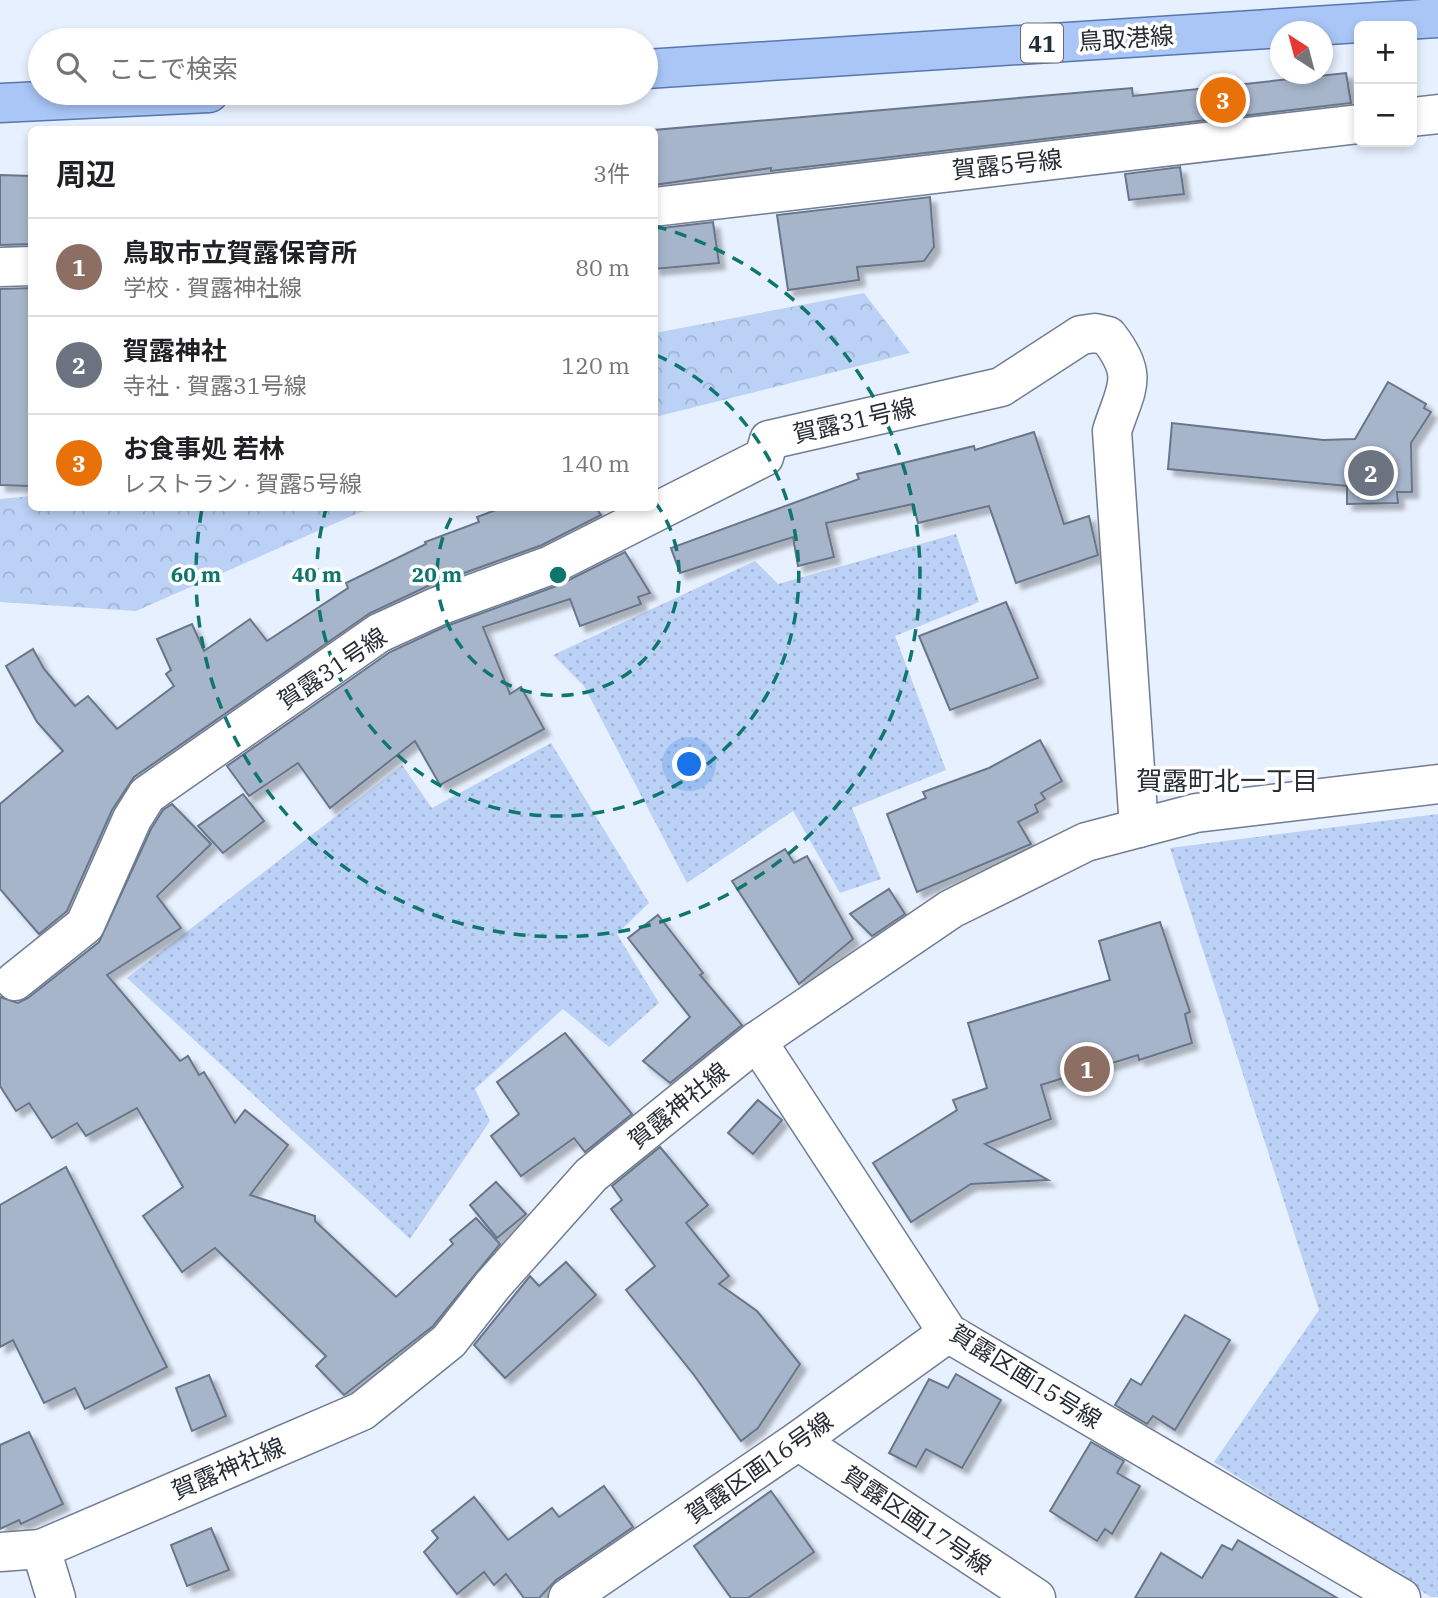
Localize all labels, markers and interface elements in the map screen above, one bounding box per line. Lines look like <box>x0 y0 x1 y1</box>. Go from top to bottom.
street label: 鳥取港線 <box>1077 19 1175 57</box>
north arrow <box>1270 21 1333 84</box>
map controls <box>1354 21 1417 147</box>
button: + <box>1354 21 1417 84</box>
road number: 41 <box>1021 24 1063 62</box>
search box <box>28 28 658 105</box>
icon: search <box>52 48 90 86</box>
text: ここで検索 <box>108 51 238 85</box>
pin: 3 <box>1200 74 1246 126</box>
button: − <box>1354 84 1417 147</box>
street label: 賀露5号線 <box>950 142 1064 186</box>
text: 周辺 <box>56 154 116 193</box>
text: 3件 <box>593 158 630 188</box>
text: 鳥取市立賀露保育所 <box>123 235 357 269</box>
text: 1 <box>72 252 86 282</box>
text: 80 m <box>575 252 630 282</box>
text: 学校 · 賀露神社線 <box>123 272 302 302</box>
text: 賀露神社 <box>123 333 227 367</box>
text: 2 <box>72 350 86 380</box>
text: 120 m <box>561 350 630 380</box>
text: 寺社 · 賀露31号線 <box>123 370 307 400</box>
street label: 賀露31号線 <box>790 390 918 450</box>
text: お食事処 若林 <box>123 431 285 465</box>
pin: 2 <box>1348 447 1394 499</box>
text: 3 <box>72 448 86 478</box>
text: 140 m <box>561 448 630 478</box>
text: レストラン · 賀露5号線 <box>123 468 362 498</box>
text: 60 m <box>171 560 221 588</box>
text: 40 m <box>292 560 342 588</box>
text: 20 m <box>412 560 462 588</box>
centre of rings <box>546 563 570 587</box>
street label: 賀露31号線 <box>271 620 393 716</box>
your location <box>672 747 706 781</box>
district label: 賀露町北一丁目 <box>1136 763 1318 797</box>
pin: 1 <box>1064 1043 1110 1095</box>
street label: 賀露神社線 <box>621 1055 735 1155</box>
street label: 賀露区画15号線 <box>944 1317 1108 1435</box>
street label: 賀露区画16号線 <box>679 1404 839 1530</box>
street label: 賀露神社線 <box>167 1430 289 1506</box>
street label: 賀露区画17号線 <box>836 1458 998 1582</box>

